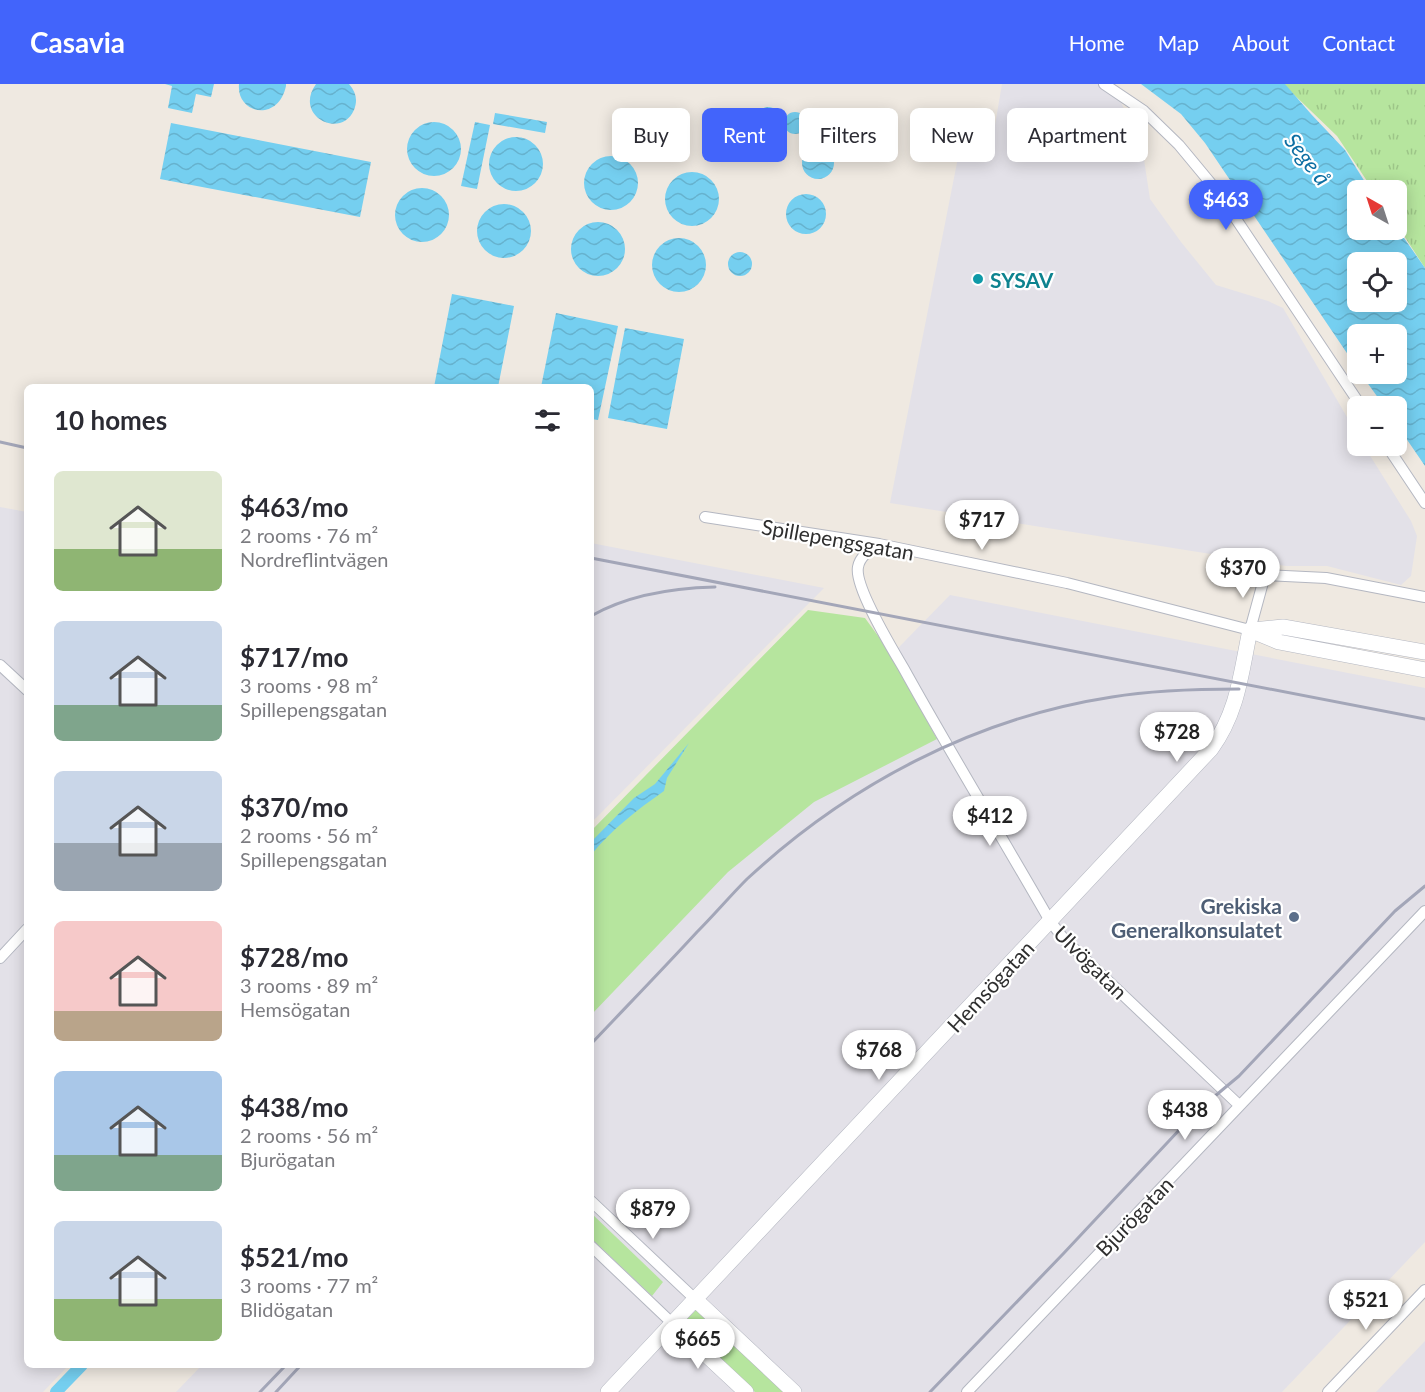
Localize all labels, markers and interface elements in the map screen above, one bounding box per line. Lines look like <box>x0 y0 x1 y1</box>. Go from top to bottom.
text: Casavia <box>30 25 125 59</box>
text: Home <box>1069 30 1125 55</box>
text: Map <box>1158 30 1199 55</box>
text: About <box>1232 30 1289 55</box>
text: Contact <box>1322 30 1395 55</box>
chip: Buy <box>612 108 690 162</box>
chip: Rent <box>702 108 787 162</box>
chip: Filters <box>799 108 898 162</box>
chip: New <box>910 108 995 162</box>
chip: Apartment <box>1007 108 1148 162</box>
water label: Sege å <box>1279 127 1337 191</box>
pin: $463 <box>1190 180 1262 231</box>
north arrow <box>1347 180 1407 240</box>
map controls <box>1347 180 1407 456</box>
text: $463 <box>1203 187 1249 211</box>
button: locate <box>1347 252 1407 312</box>
place label: SYSAV <box>990 267 1054 292</box>
marker: SYSAV <box>971 272 985 286</box>
button: + <box>1347 324 1407 384</box>
button: − <box>1347 396 1407 456</box>
text: 10 homes <box>54 404 167 436</box>
icon: filters <box>531 404 564 437</box>
text: $463/mo <box>240 491 348 523</box>
icon: home <box>102 495 174 567</box>
pin: $717 <box>946 500 1018 551</box>
text: $717 <box>959 507 1005 531</box>
street label: Spillepengsgatan <box>760 513 916 565</box>
text: 2 rooms · 76 m² <box>240 523 378 547</box>
text: Nordreflintvägen <box>240 547 389 571</box>
pin: $370 <box>1207 548 1279 599</box>
text: $370 <box>1220 555 1266 579</box>
text: $717/mo <box>240 641 348 673</box>
icon: home <box>102 645 174 717</box>
text: 3 rooms · 98 m² <box>240 673 378 697</box>
text: Spillepengsgatan <box>240 697 387 721</box>
pin: $728 <box>1141 712 1213 763</box>
text: $728 <box>1154 719 1200 743</box>
text: $370/mo <box>240 791 348 823</box>
icon: home <box>102 795 174 867</box>
pin: $412 <box>954 796 1026 847</box>
text: $412 <box>967 803 1013 827</box>
text: 2 rooms · 56 m² <box>240 823 378 847</box>
text: Spillepengsgatan <box>240 847 387 871</box>
place label: Grekiska Generalkonsulatet <box>1111 893 1282 942</box>
marker: Grekiska Generalkonsulatet <box>1287 910 1301 924</box>
street label: Ulvögatan <box>1049 920 1133 1004</box>
street label: Hemsögatan <box>941 935 1039 1037</box>
text: $728/mo <box>240 941 348 973</box>
icon: home <box>102 945 174 1017</box>
text: 3 rooms · 89 m² <box>240 973 378 997</box>
text: Hemsögatan <box>240 997 350 1021</box>
pin: $768 <box>843 1030 915 1081</box>
text: $768 <box>856 1037 902 1061</box>
pin: $438 <box>1149 1090 1221 1141</box>
text: $438/mo <box>240 1091 348 1123</box>
icon: home <box>102 1095 174 1167</box>
text: $438 <box>1162 1097 1208 1121</box>
text: 2 rooms · 56 m² <box>240 1123 378 1147</box>
text: Bjurögatan <box>240 1147 335 1171</box>
street label: Bjurögatan <box>1090 1171 1178 1261</box>
pin: $879 <box>617 1189 689 1240</box>
text: $879 <box>630 1196 676 1220</box>
text: $521/mo <box>240 1241 348 1273</box>
icon: home <box>102 1245 174 1317</box>
text: 3 rooms · 77 m² <box>240 1273 378 1297</box>
pin: $521 <box>1330 1280 1402 1331</box>
text: $521 <box>1343 1287 1389 1311</box>
text: Blidögatan <box>240 1297 333 1321</box>
pin: $665 <box>662 1319 734 1370</box>
text: $665 <box>675 1326 721 1350</box>

